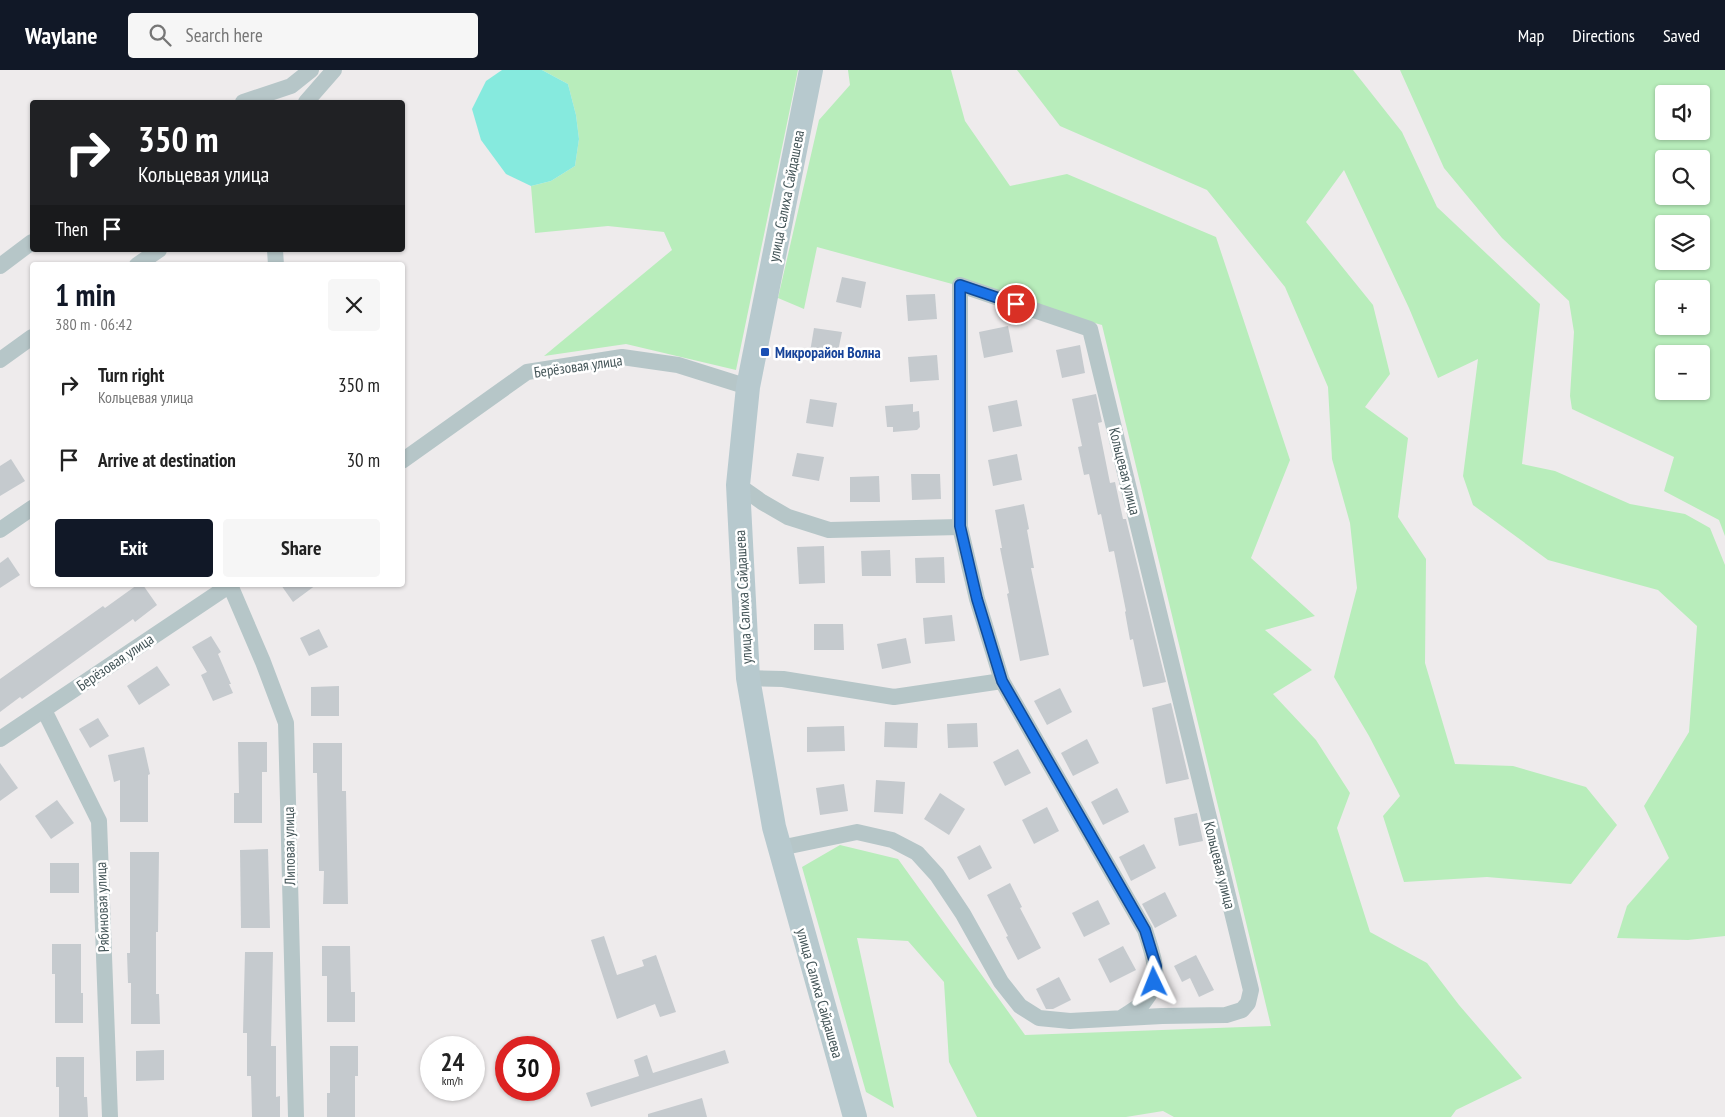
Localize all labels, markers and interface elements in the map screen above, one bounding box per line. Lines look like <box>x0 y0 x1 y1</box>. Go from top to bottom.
search box <box>128 13 478 58</box>
text: Waylane <box>25 20 98 51</box>
icon: search <box>146 21 174 49</box>
text: Search here <box>186 23 263 47</box>
text: Map <box>1518 24 1544 47</box>
text: Directions <box>1572 24 1635 47</box>
text: Saved <box>1663 24 1700 47</box>
map controls <box>1655 85 1710 400</box>
button: sound <box>1655 85 1710 140</box>
text: 350 m <box>138 116 219 162</box>
icon: right <box>55 120 120 185</box>
street label: улица Салиха Сайдашева <box>764 128 808 264</box>
button: search <box>1655 150 1710 205</box>
text: Кольцевая улица <box>138 160 269 188</box>
icon: arrive <box>98 215 126 243</box>
button: layers <box>1655 215 1710 270</box>
text: Then <box>55 217 88 241</box>
text: 1 min <box>55 275 116 314</box>
button: close <box>328 279 380 331</box>
button: + <box>1655 280 1710 335</box>
pin <box>995 283 1037 325</box>
icon: arrive <box>1002 290 1030 318</box>
text: 380 m · 06:42 <box>55 314 133 334</box>
place label: Микрорайон Волна <box>775 343 881 362</box>
button: − <box>1655 345 1710 400</box>
marker: Микрорайон Волна <box>759 346 771 358</box>
street label: Берёзовая улица <box>533 350 623 382</box>
text: Turn right <box>98 363 164 387</box>
icon: right <box>55 371 83 399</box>
text: 350 m <box>338 373 380 397</box>
text: Кольцевая улица <box>98 387 193 407</box>
street label: Кольцевая улица <box>1105 425 1145 517</box>
icon: arrive <box>55 446 83 474</box>
text: Arrive at destination <box>98 448 236 472</box>
text: 30 m <box>347 448 380 472</box>
button: Exit <box>55 519 213 577</box>
button: Share <box>223 519 380 577</box>
street label: улица Салиха Сайдашева <box>730 530 756 664</box>
street label: Берёзовая улица <box>73 629 157 695</box>
street label: Липовая улица <box>279 806 299 887</box>
street label: Кольцевая улица <box>1200 819 1240 911</box>
street label: Рябиновая улица <box>91 862 113 952</box>
street label: улица Салиха Сайдашева <box>792 926 848 1060</box>
position arrow <box>1127 955 1179 1007</box>
speed limit sign: 30 <box>495 1036 560 1101</box>
text: 24 <box>441 1046 464 1078</box>
text: km/h <box>442 1073 463 1088</box>

